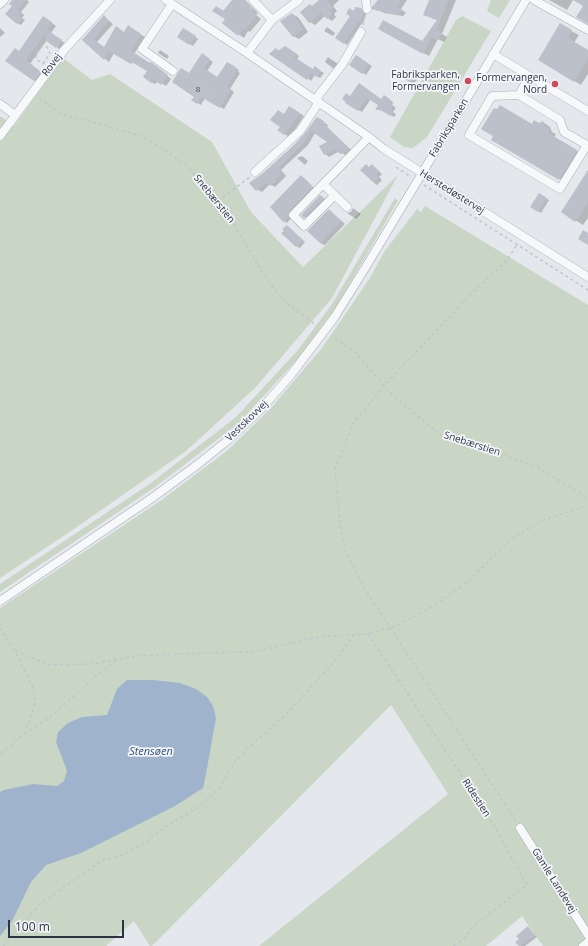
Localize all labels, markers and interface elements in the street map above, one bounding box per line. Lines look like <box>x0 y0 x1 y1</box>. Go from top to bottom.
street label: Rovej <box>40 51 64 79</box>
place label: Fabriksparken, Formervangen <box>391 69 460 92</box>
place label: Formervangen, Nord <box>476 72 547 96</box>
marker: Fabriksparken, Formervangen <box>463 76 473 86</box>
marker: Formervangen, Nord <box>550 79 560 89</box>
house number: 8 <box>196 85 200 95</box>
street label: Fabriksparken <box>427 97 471 159</box>
street label: Herstedøstervej <box>417 167 487 217</box>
street label: Snebærstien <box>191 172 237 226</box>
street label: Vestskovvej <box>223 398 271 444</box>
street label: Snebærstien <box>442 429 502 459</box>
water label: Stensøen <box>129 745 173 759</box>
street label: Ridestien <box>459 777 493 819</box>
street label: Gamle Landevej <box>529 846 579 916</box>
scale bar <box>10 912 126 938</box>
text: 100 m <box>15 918 50 935</box>

